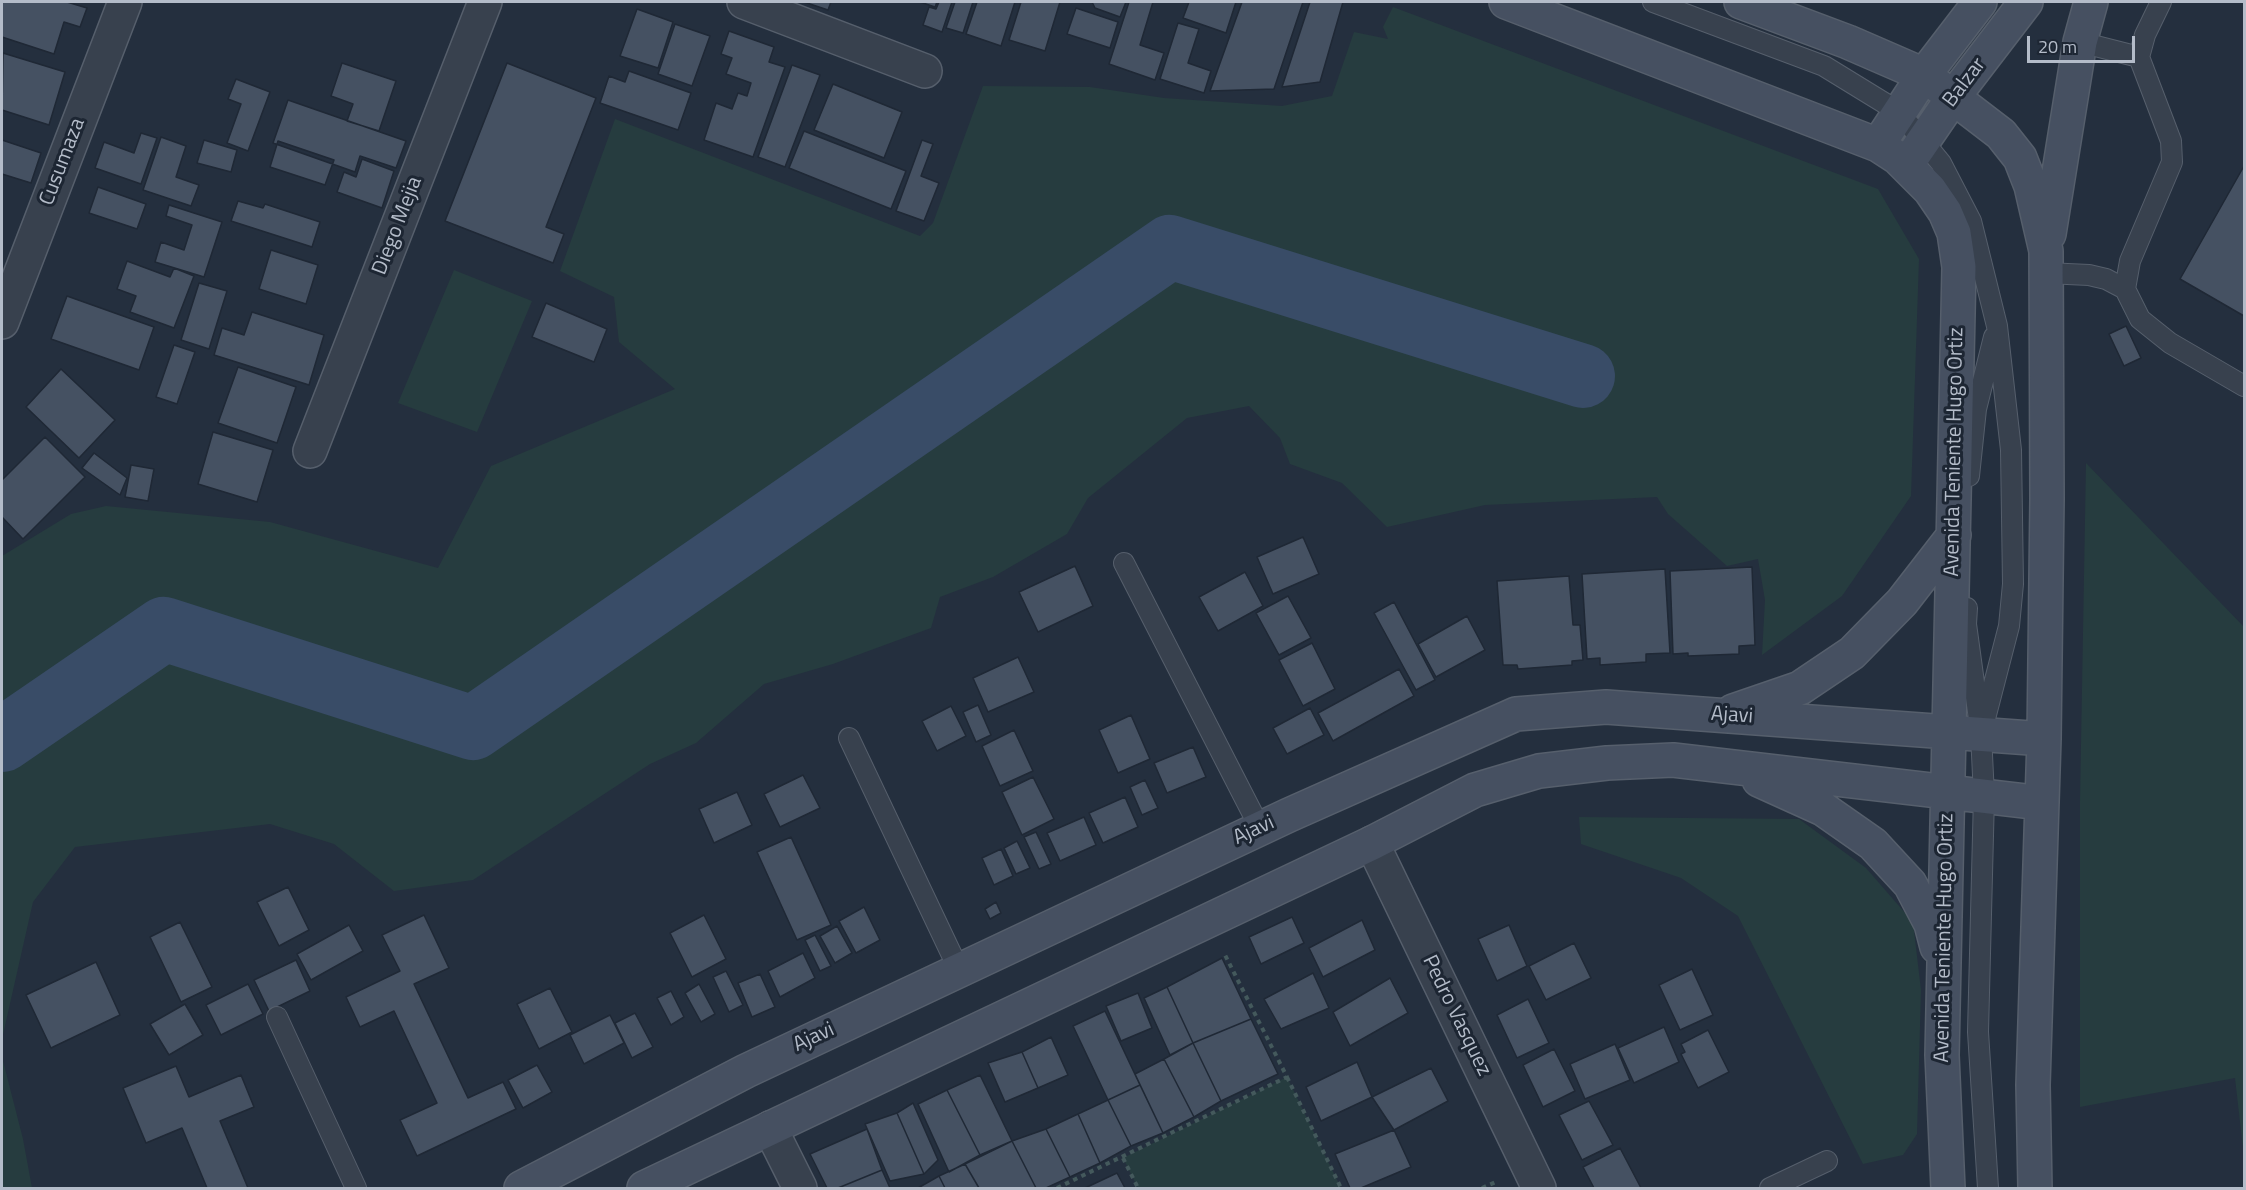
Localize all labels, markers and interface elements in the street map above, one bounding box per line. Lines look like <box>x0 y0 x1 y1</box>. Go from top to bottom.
scale bar <box>2030 24 2138 62</box>
text: 20 m <box>2038 33 2077 60</box>
street label: Balzar <box>1938 53 1992 113</box>
street label: Cusumaza <box>35 115 91 209</box>
street label: Diego Mejia <box>368 173 428 279</box>
street label: Avenida Teniente Hugo Ortiz <box>1940 327 1970 577</box>
street label: Ajavi <box>1710 702 1754 730</box>
street label: Ajavi <box>1230 811 1278 851</box>
street label: Avenida Teniente Hugo Ortiz <box>1930 813 1960 1063</box>
street label: Pedro Vasquez <box>1416 952 1496 1080</box>
street label: Ajavi <box>790 1018 838 1058</box>

